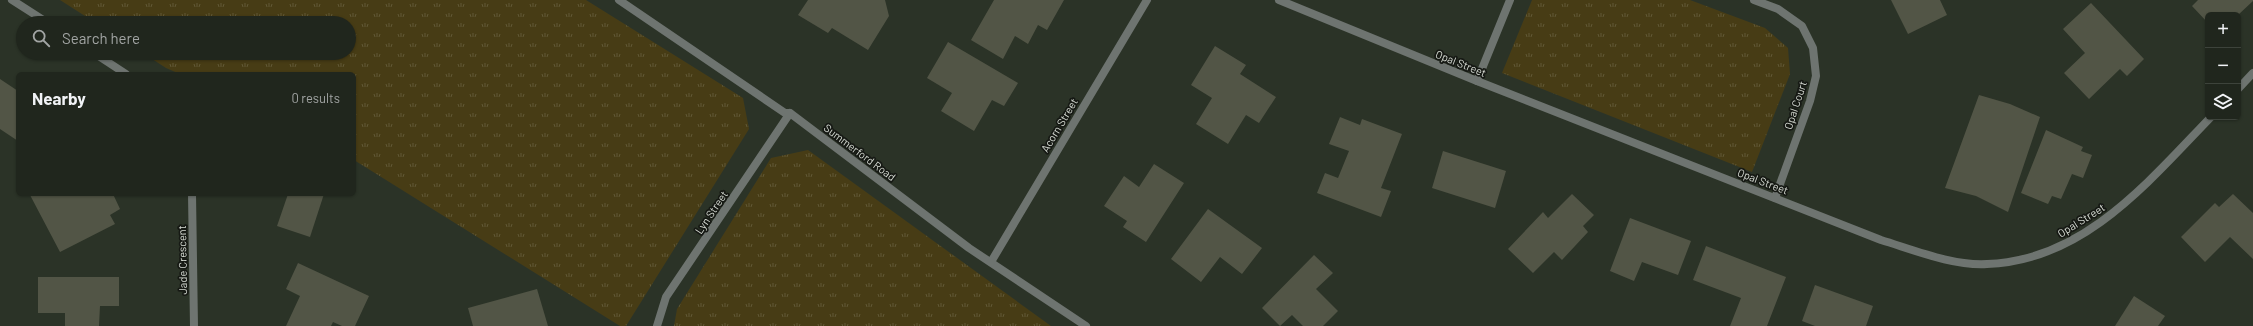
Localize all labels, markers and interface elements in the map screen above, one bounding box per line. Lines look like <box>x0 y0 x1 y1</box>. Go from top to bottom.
map controls <box>2205 12 2241 120</box>
button: + <box>2205 12 2241 48</box>
search box <box>16 16 356 60</box>
icon: search <box>30 27 52 49</box>
text: Search here <box>62 29 140 47</box>
street label: Opal Street <box>1434 47 1488 79</box>
button: − <box>2205 48 2241 84</box>
street label: Opal Court <box>1781 79 1809 131</box>
button: layers <box>2205 84 2241 120</box>
text: Nearby <box>32 88 86 108</box>
text: 0 results <box>291 90 340 106</box>
street label: Acorn Street <box>1038 96 1080 154</box>
street label: Summerford Road <box>822 121 898 183</box>
street label: Opal Street <box>1736 165 1790 197</box>
street label: Lyn Street <box>692 188 730 236</box>
street label: Opal Street <box>2055 200 2107 240</box>
street label: Jade Crescent <box>175 225 189 295</box>

